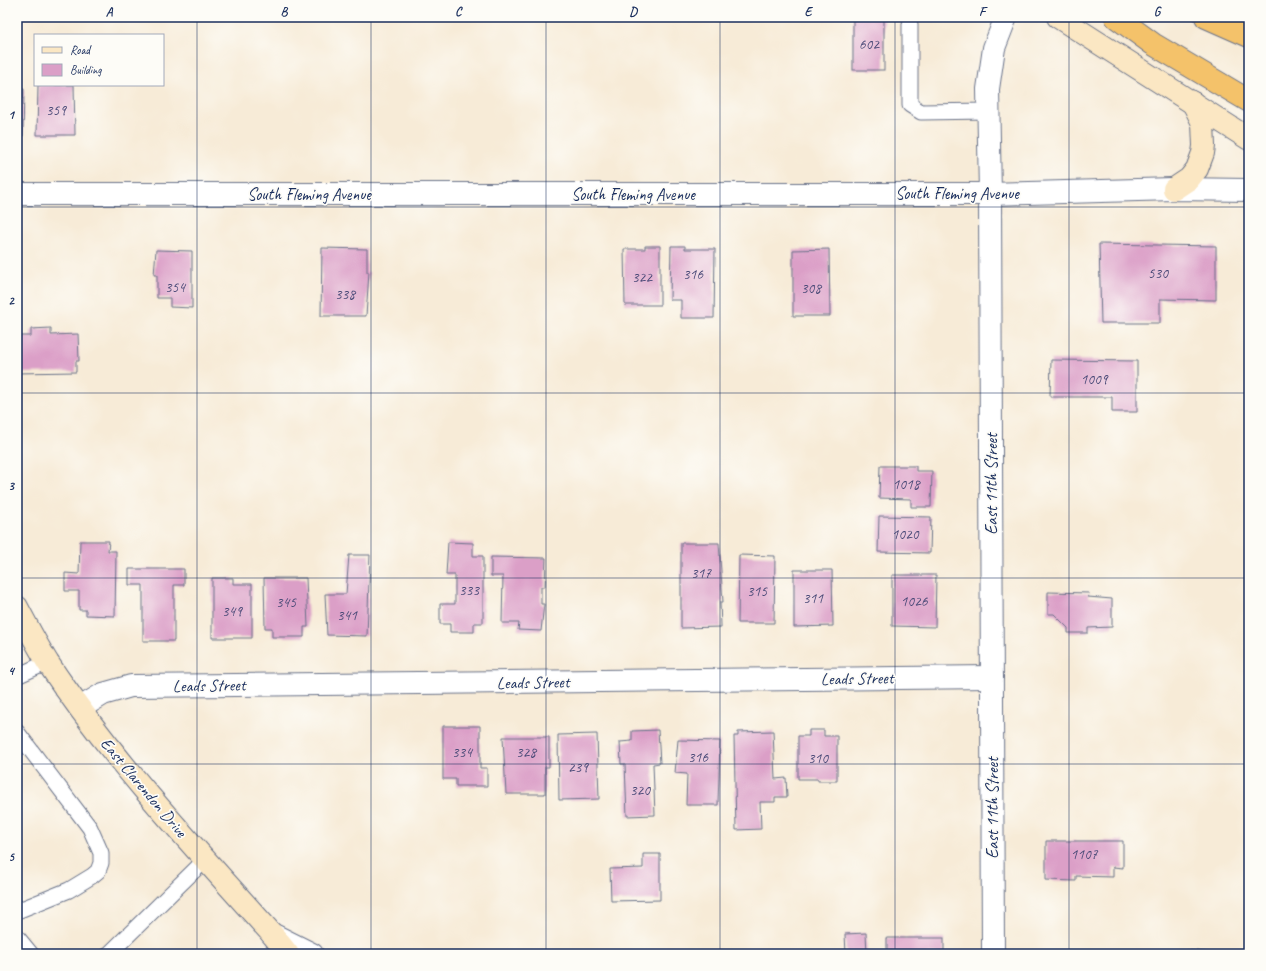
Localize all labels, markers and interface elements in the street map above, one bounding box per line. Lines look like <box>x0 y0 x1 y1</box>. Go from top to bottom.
text: A <box>106 4 114 20</box>
text: B <box>281 4 289 20</box>
text: C <box>455 4 463 20</box>
text: D <box>629 4 638 20</box>
text: E <box>805 4 814 20</box>
text: F <box>979 4 988 20</box>
text: G <box>1154 4 1162 20</box>
legend <box>34 34 164 86</box>
house number: 602 <box>859 35 880 54</box>
text: Road <box>70 42 92 58</box>
text: Building <box>70 62 102 78</box>
house number: 359 <box>46 101 67 120</box>
text: 1 <box>8 107 16 123</box>
street label: South Fleming Avenue <box>895 183 1020 204</box>
street label: South Fleming Avenue <box>247 184 372 205</box>
street label: South Fleming Avenue <box>571 184 696 205</box>
house number: 530 <box>1148 264 1169 283</box>
house number: 316 <box>683 265 704 284</box>
house number: 322 <box>632 268 653 287</box>
house number: 354 <box>165 278 186 297</box>
house number: 308 <box>801 279 822 298</box>
house number: 338 <box>335 285 356 304</box>
text: 2 <box>8 293 15 309</box>
house number: 1009 <box>1080 370 1109 389</box>
street label: East 11th Street <box>981 431 1002 535</box>
house number: 1018 <box>892 475 921 494</box>
text: 3 <box>8 478 15 494</box>
house number: 1020 <box>891 525 920 544</box>
house number: 317 <box>691 564 712 583</box>
house number: 333 <box>459 581 480 600</box>
house number: 315 <box>747 582 768 601</box>
house number: 311 <box>803 589 824 608</box>
house number: 1026 <box>900 592 929 611</box>
house number: 345 <box>276 593 297 612</box>
house number: 349 <box>222 602 243 621</box>
house number: 341 <box>337 606 358 625</box>
text: 4 <box>8 663 16 679</box>
street label: Leads Street <box>820 667 896 690</box>
street label: Leads Street <box>496 671 572 694</box>
street label: Leads Street <box>172 674 248 697</box>
street label: East Clarendon Drive <box>96 733 192 843</box>
house number: 334 <box>452 743 473 762</box>
house number: 328 <box>516 743 537 762</box>
house number: 316 <box>688 748 709 767</box>
house number: 310 <box>808 749 829 768</box>
street label: East 11th Street <box>982 755 1003 859</box>
house number: 239 <box>568 758 589 777</box>
house number: 320 <box>630 781 651 800</box>
house number: 1107 <box>1070 845 1099 864</box>
text: 5 <box>8 849 15 865</box>

